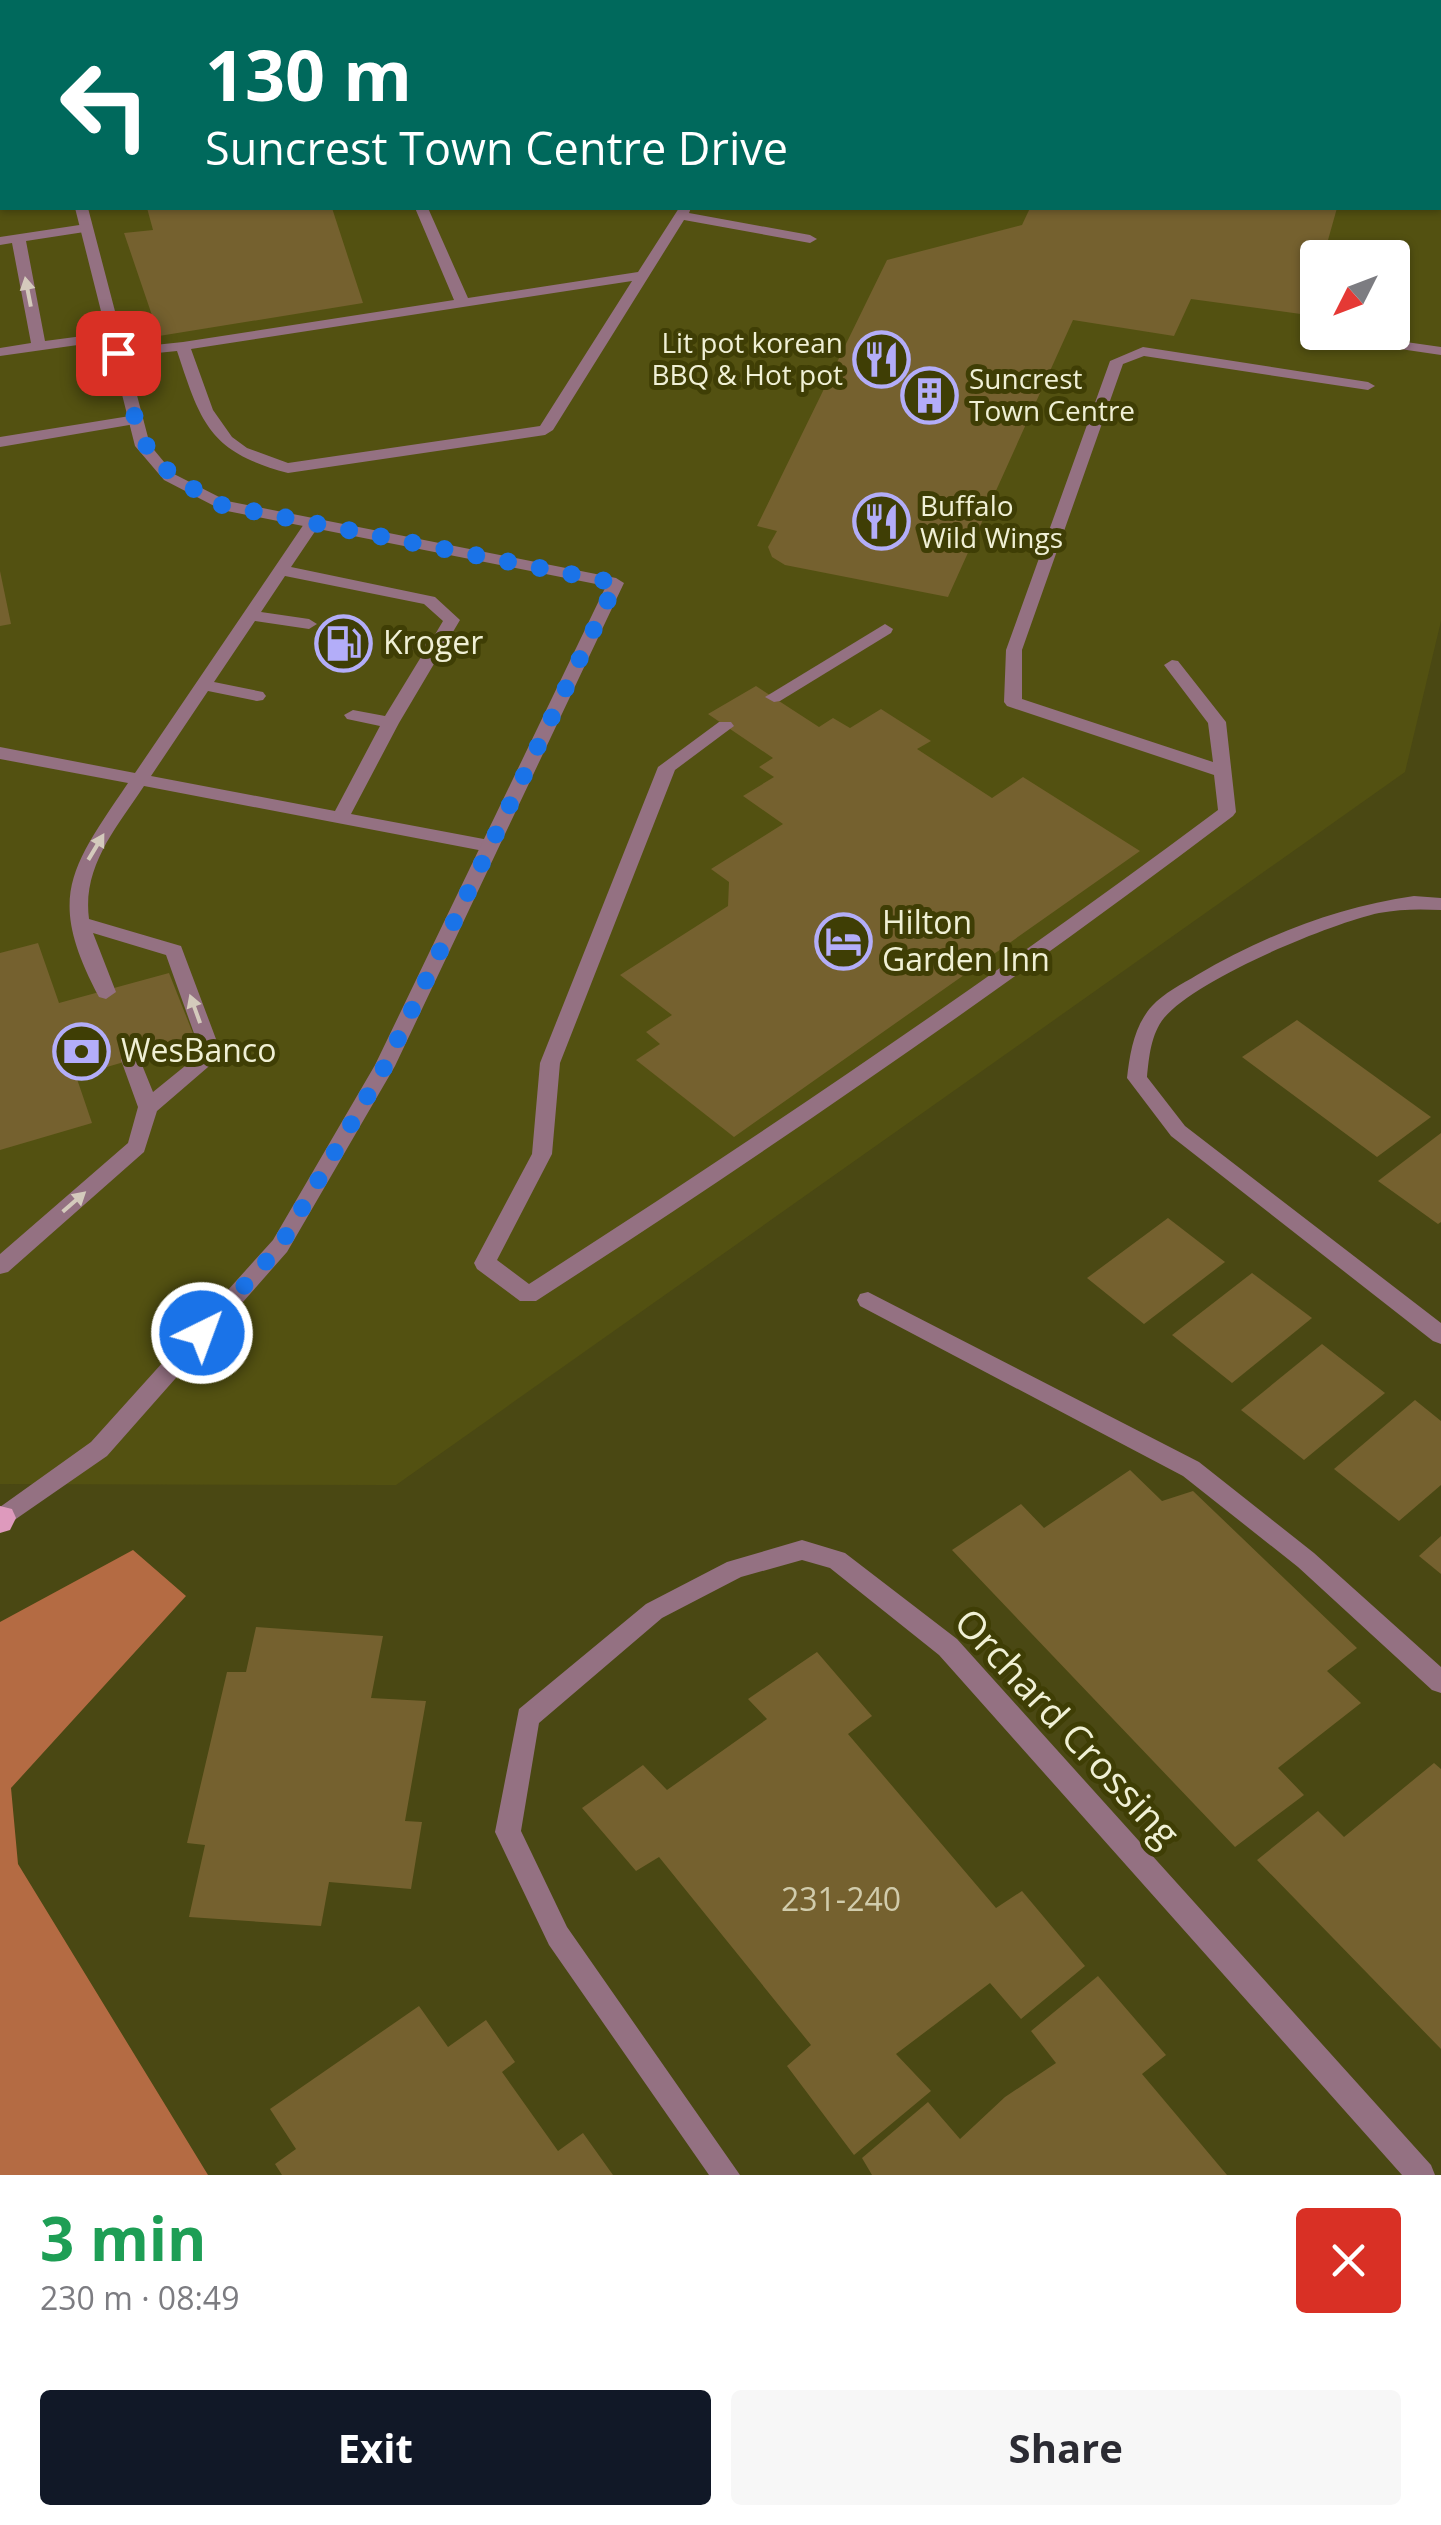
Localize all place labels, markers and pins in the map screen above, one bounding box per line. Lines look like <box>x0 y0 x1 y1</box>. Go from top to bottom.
pin <box>76 311 161 396</box>
place label: Lit pot korean BBQ & Hot pot <box>651 323 843 393</box>
restaurant icon: Lit pot korean BBQ & Hot pot <box>852 329 912 389</box>
place label: Suncrest Town Centre <box>969 359 1135 429</box>
building icon: Suncrest Town Centre <box>900 365 960 425</box>
place label: Buffalo Wild Wings <box>920 486 1063 556</box>
restaurant icon: Buffalo Wild Wings <box>851 492 911 552</box>
fuel station icon: Kroger <box>314 613 374 673</box>
place label: Kroger <box>383 620 483 663</box>
place label: Hilton Garden Inn <box>882 900 1050 980</box>
hotel icon: Hilton Garden Inn <box>813 911 873 971</box>
bank icon: WesBanco <box>52 1021 112 1081</box>
place label: WesBanco <box>121 1028 276 1071</box>

